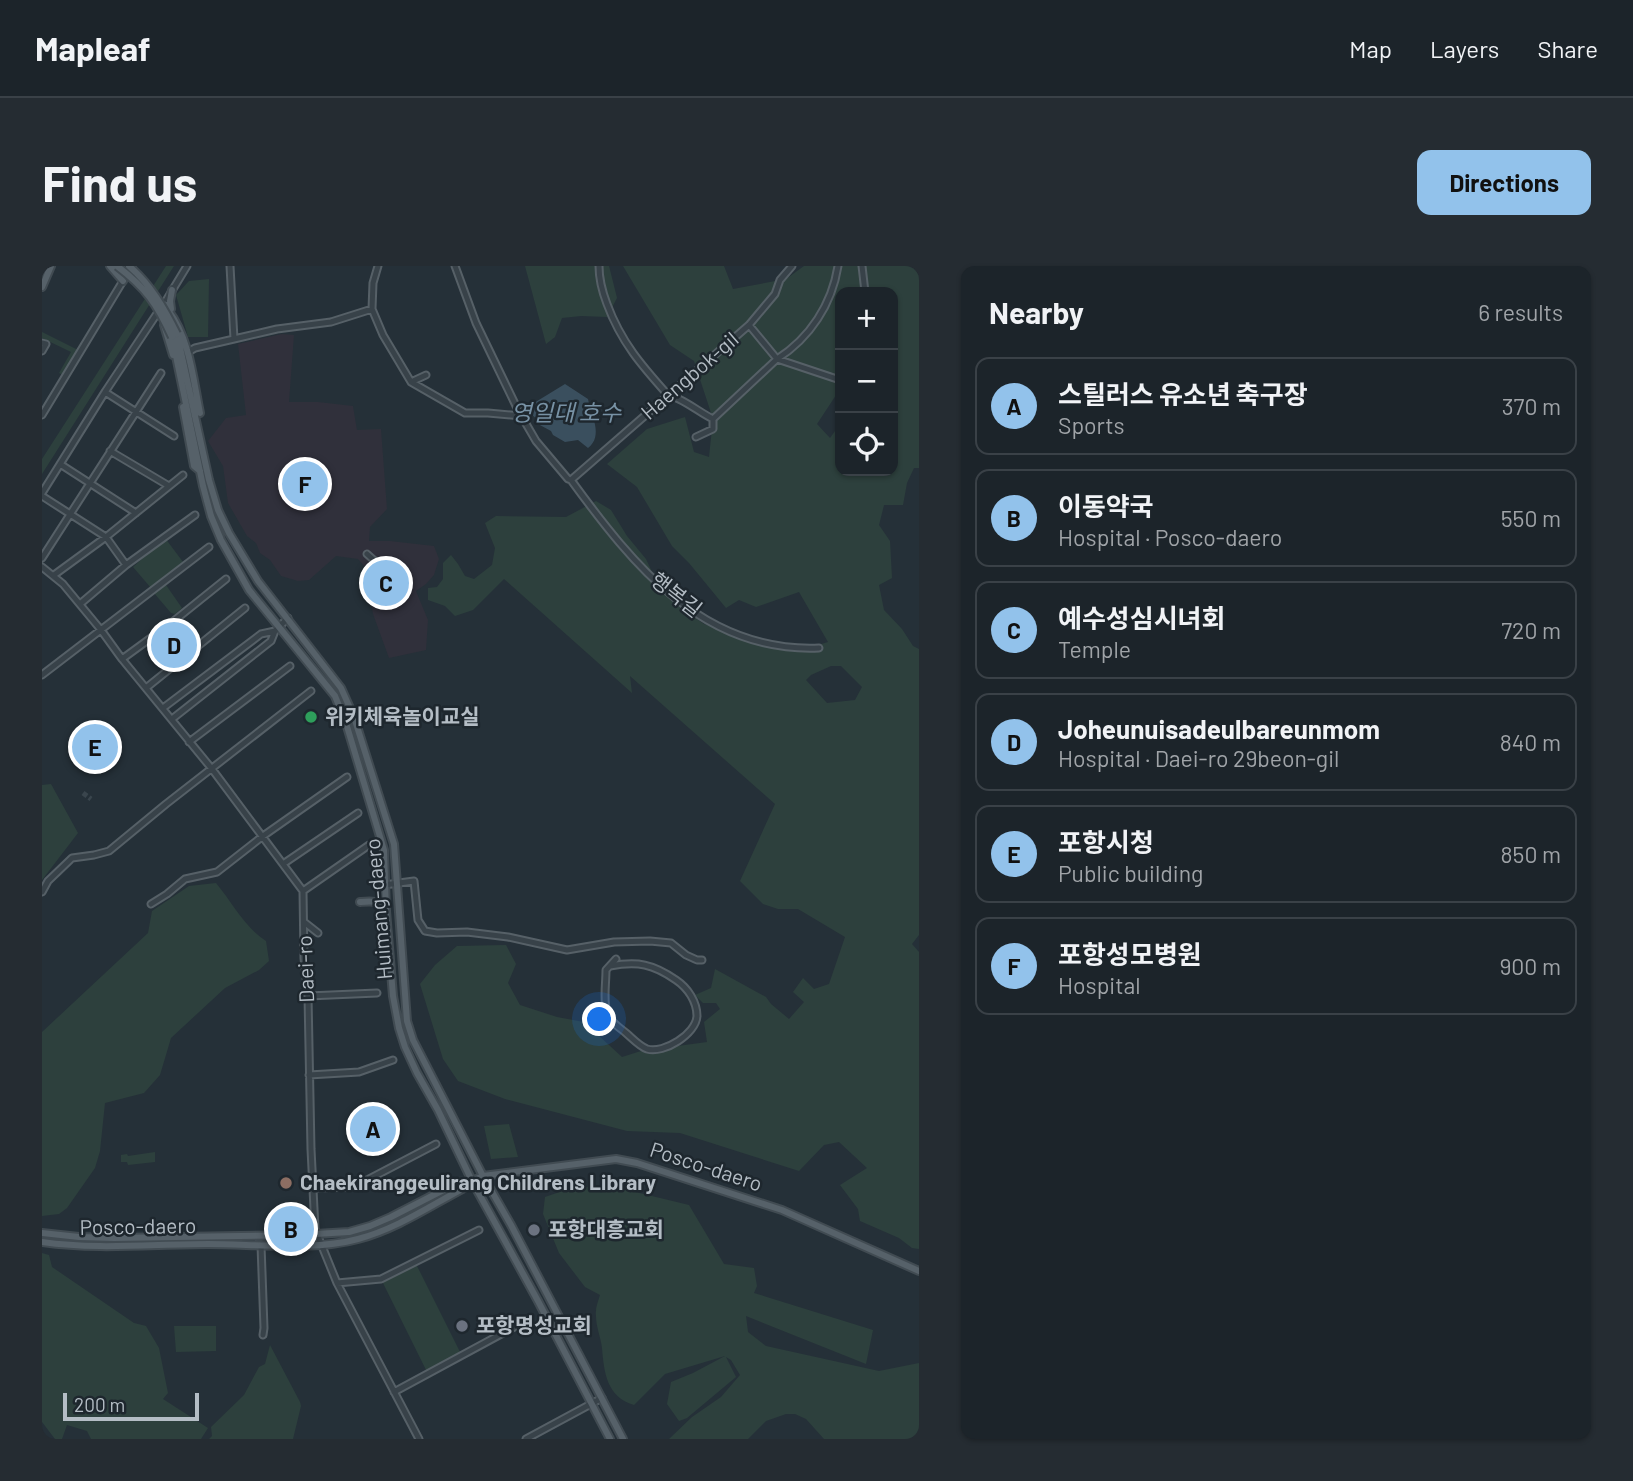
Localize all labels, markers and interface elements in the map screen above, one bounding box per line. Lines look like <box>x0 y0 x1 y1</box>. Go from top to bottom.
text: Mapleaf <box>35 28 151 68</box>
text: Map <box>1349 34 1392 63</box>
text: Layers <box>1430 34 1499 63</box>
text: Share <box>1537 34 1598 63</box>
button: Directions <box>1417 150 1591 215</box>
text: Find us <box>42 153 197 212</box>
map controls <box>835 287 898 476</box>
button: + <box>835 287 898 350</box>
text: Nearby <box>989 294 1084 330</box>
text: 6 results <box>1478 298 1563 326</box>
street label: Haengbok-gil <box>635 326 743 424</box>
button: − <box>835 350 898 413</box>
text: 스틸러스 유소년 축구장 <box>1058 378 1308 409</box>
text: A <box>1006 392 1022 420</box>
text: 370 m <box>1502 392 1561 420</box>
water label: 영일대 호수 <box>511 398 622 426</box>
text: Sports <box>1058 411 1125 439</box>
button: locate <box>835 413 898 476</box>
pin: F <box>282 458 328 510</box>
text: 이동약국 <box>1058 490 1154 521</box>
text: B <box>1007 504 1021 532</box>
text: 550 m <box>1501 504 1561 532</box>
text: Hospital · Posco-daero <box>1058 523 1282 551</box>
pin: C <box>363 557 409 609</box>
street label: 행복길 <box>646 566 707 622</box>
text: 예수성심시녀회 <box>1058 602 1225 633</box>
text: C <box>1007 616 1021 644</box>
text: 720 m <box>1501 616 1561 644</box>
pin: D <box>151 619 197 671</box>
text: Temple <box>1058 635 1131 663</box>
place label: 위키체육놀이교실 <box>325 703 480 728</box>
marker: 위키체육놀이교실 <box>303 709 319 725</box>
text: Joheunuisadeulbareunmom <box>1058 713 1380 744</box>
pin: E <box>72 721 118 773</box>
text: D <box>1007 728 1021 756</box>
text: 840 m <box>1500 728 1561 756</box>
text: Hospital · Daei-ro 29beon-gil <box>1058 744 1339 772</box>
text: 포항시청 <box>1058 826 1154 857</box>
street label: Huimang-daero <box>359 837 396 981</box>
text: E <box>1007 840 1021 868</box>
text: 850 m <box>1501 840 1561 868</box>
text: Public building <box>1058 859 1203 887</box>
street label: Daei-ro <box>291 935 318 1003</box>
text: 포항성모병원 <box>1058 938 1202 969</box>
text: F <box>1008 952 1020 980</box>
text: 900 m <box>1499 952 1561 980</box>
text: Hospital <box>1058 971 1141 999</box>
your location <box>582 1002 616 1036</box>
pin: A <box>350 1103 396 1155</box>
street label: Posco-daero <box>647 1136 766 1195</box>
place label: Chaekiranggeulirang Childrens Library <box>300 1169 657 1194</box>
marker: Chaekiranggeulirang Childrens Library <box>278 1175 294 1191</box>
pin: B <box>268 1203 314 1255</box>
street label: Posco-daero <box>79 1212 196 1239</box>
place label: 포항대흥교회 <box>548 1216 664 1241</box>
marker: 포항대흥교회 <box>526 1222 542 1238</box>
place label: 포항명성교회 <box>476 1312 592 1337</box>
marker: 포항명성교회 <box>454 1318 470 1334</box>
scale bar <box>63 1390 200 1422</box>
text: 200 m <box>74 1393 125 1416</box>

